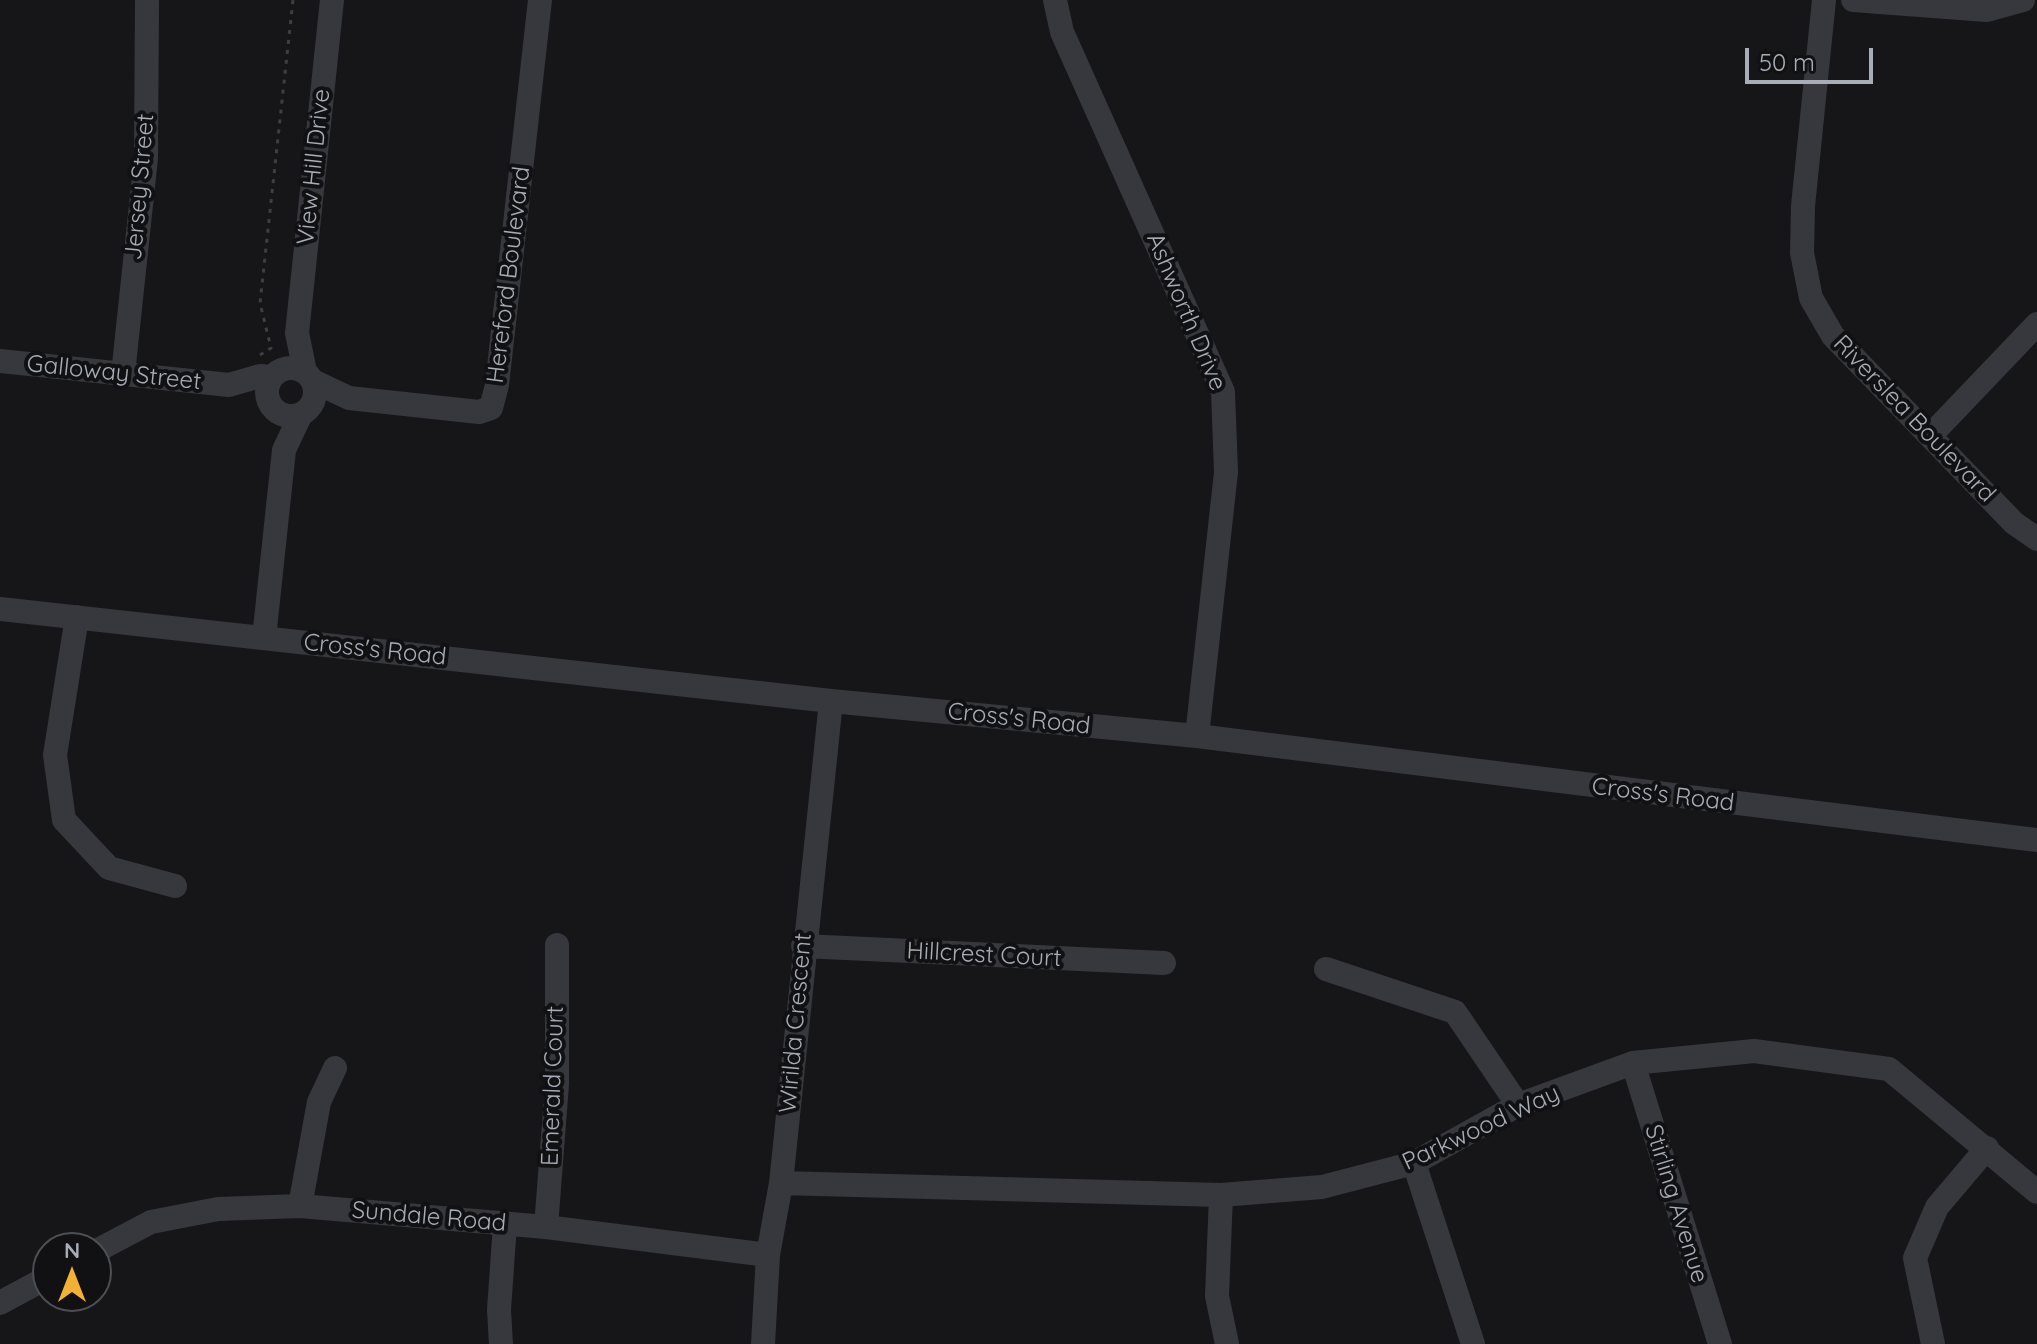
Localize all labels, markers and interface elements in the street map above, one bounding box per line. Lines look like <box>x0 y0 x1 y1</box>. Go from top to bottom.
scale bar <box>1749 32 1877 82</box>
text: 50 m <box>1759 47 1815 77</box>
street label: View Hill Drive <box>291 87 337 247</box>
street label: Jersey Street <box>119 113 161 261</box>
street label: Hereford Boulevard <box>481 165 537 385</box>
street label: Ashworth Drive <box>1140 229 1232 395</box>
street label: Riverslea Boulevard <box>1827 330 2001 508</box>
street label: Galloway Street <box>25 350 203 396</box>
street label: Cross's Road <box>302 628 448 672</box>
street label: Cross's Road <box>946 697 1092 741</box>
street label: Cross's Road <box>1590 772 1736 818</box>
street label: Wirilda Crescent <box>774 932 818 1114</box>
street label: Hillcrest Court <box>906 937 1062 973</box>
street label: Emerald Court <box>536 1005 570 1167</box>
street label: Parkwood Way <box>1398 1079 1564 1177</box>
street label: Stirling Avenue <box>1638 1121 1714 1287</box>
street label: Sundale Road <box>351 1196 507 1238</box>
north arrow <box>32 1232 112 1312</box>
text: N <box>64 1236 80 1264</box>

